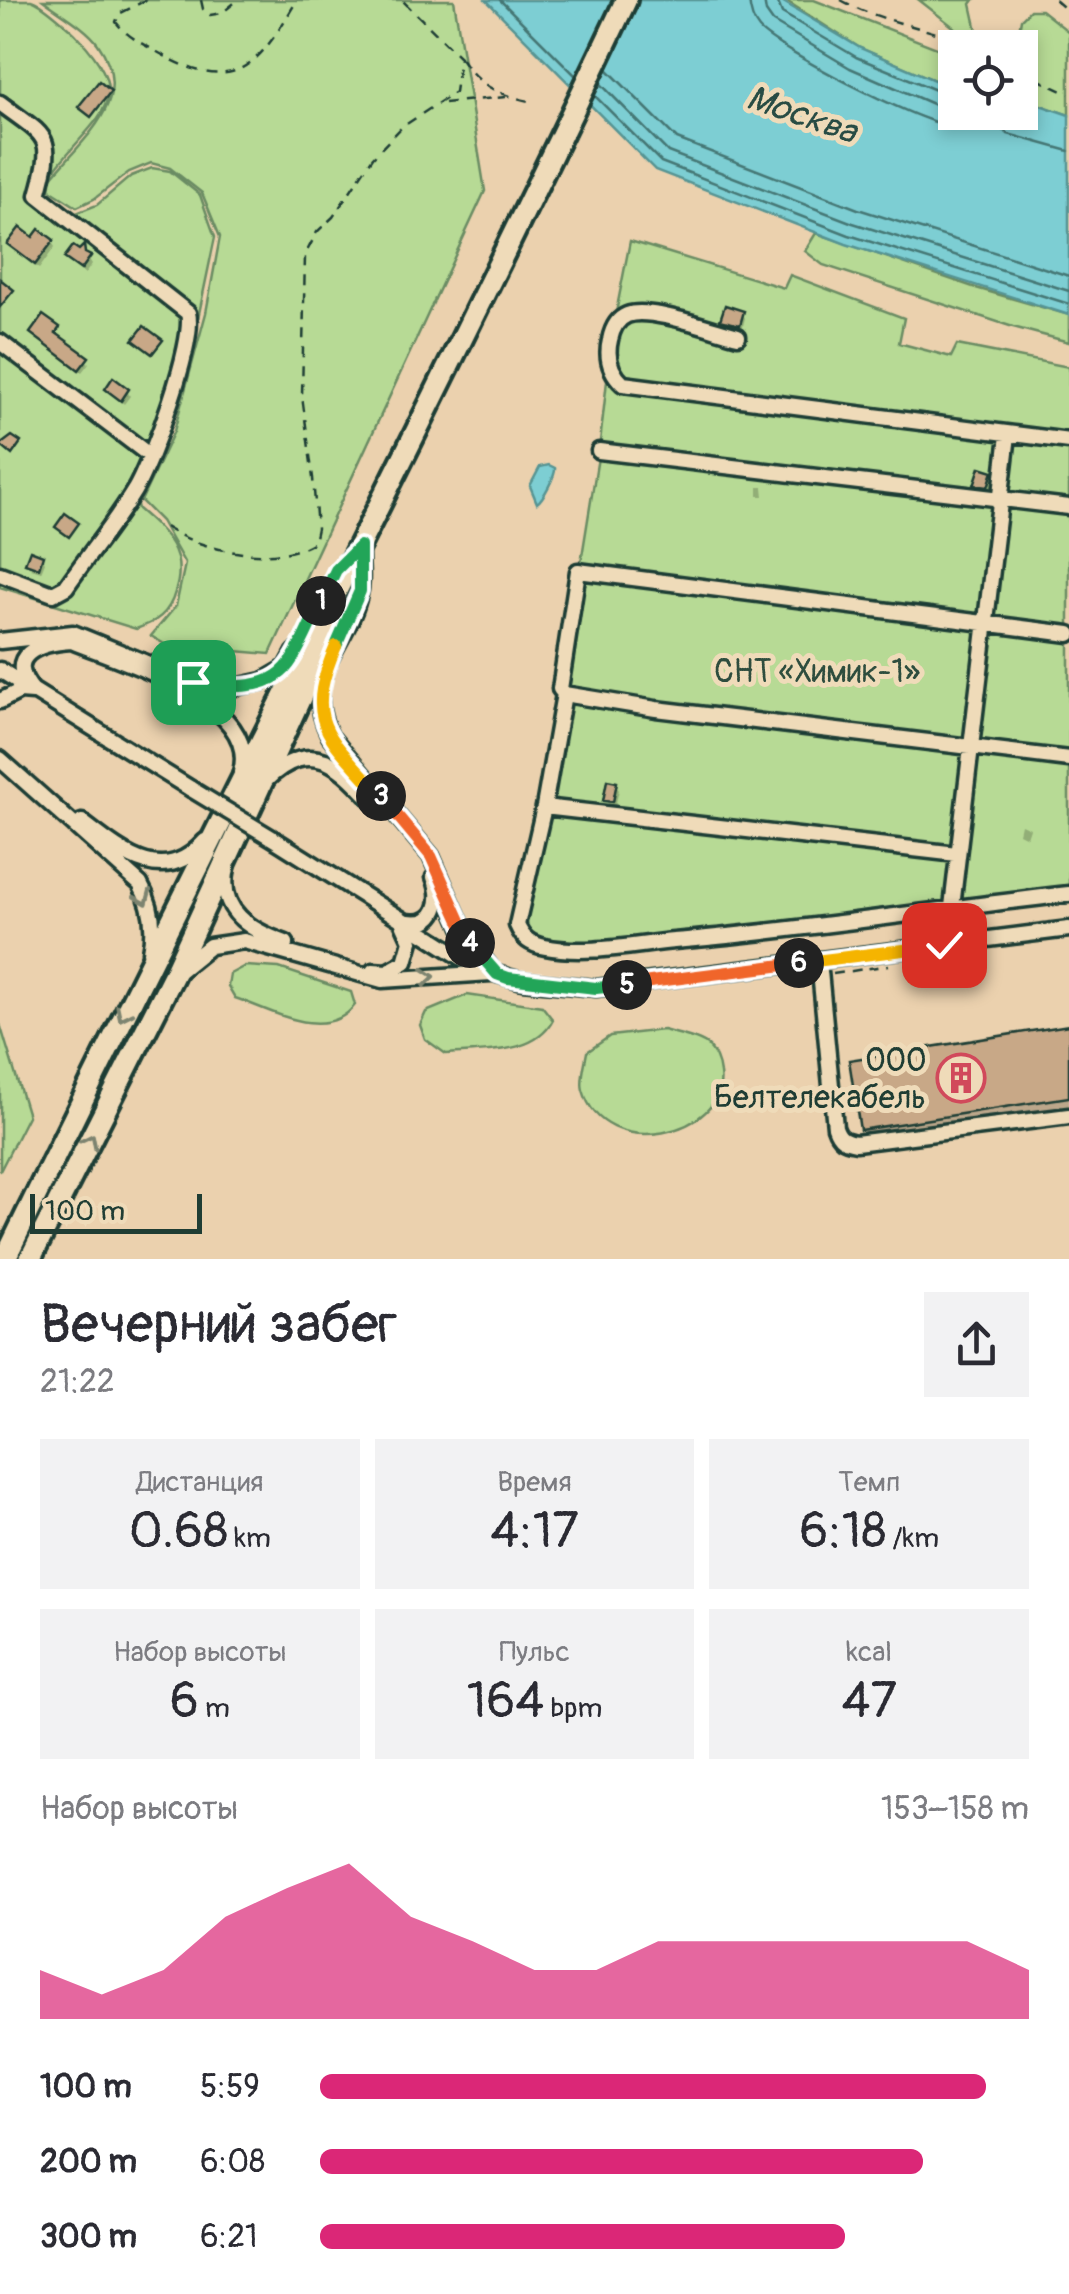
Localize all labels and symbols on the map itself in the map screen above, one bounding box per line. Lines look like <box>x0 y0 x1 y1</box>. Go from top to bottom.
water label: Москва <box>741 76 864 155</box>
pin: 1 <box>296 576 346 626</box>
pin <box>151 640 236 725</box>
park label: СНТ «Химик-1» <box>714 652 920 692</box>
pin: 3 <box>356 771 406 821</box>
one-way arrow <box>133 888 153 906</box>
pin <box>902 903 987 988</box>
pin: 4 <box>445 918 495 968</box>
pin: 6 <box>774 938 824 988</box>
pin: 5 <box>602 960 652 1010</box>
one-way arrow <box>420 967 436 988</box>
one-way arrow <box>116 1004 136 1022</box>
place label: ООО Белтелекабель <box>714 1041 926 1118</box>
building icon: ООО Белтелекабель <box>935 1052 987 1104</box>
one-way arrow <box>78 1133 97 1151</box>
scale bar <box>30 1189 202 1234</box>

